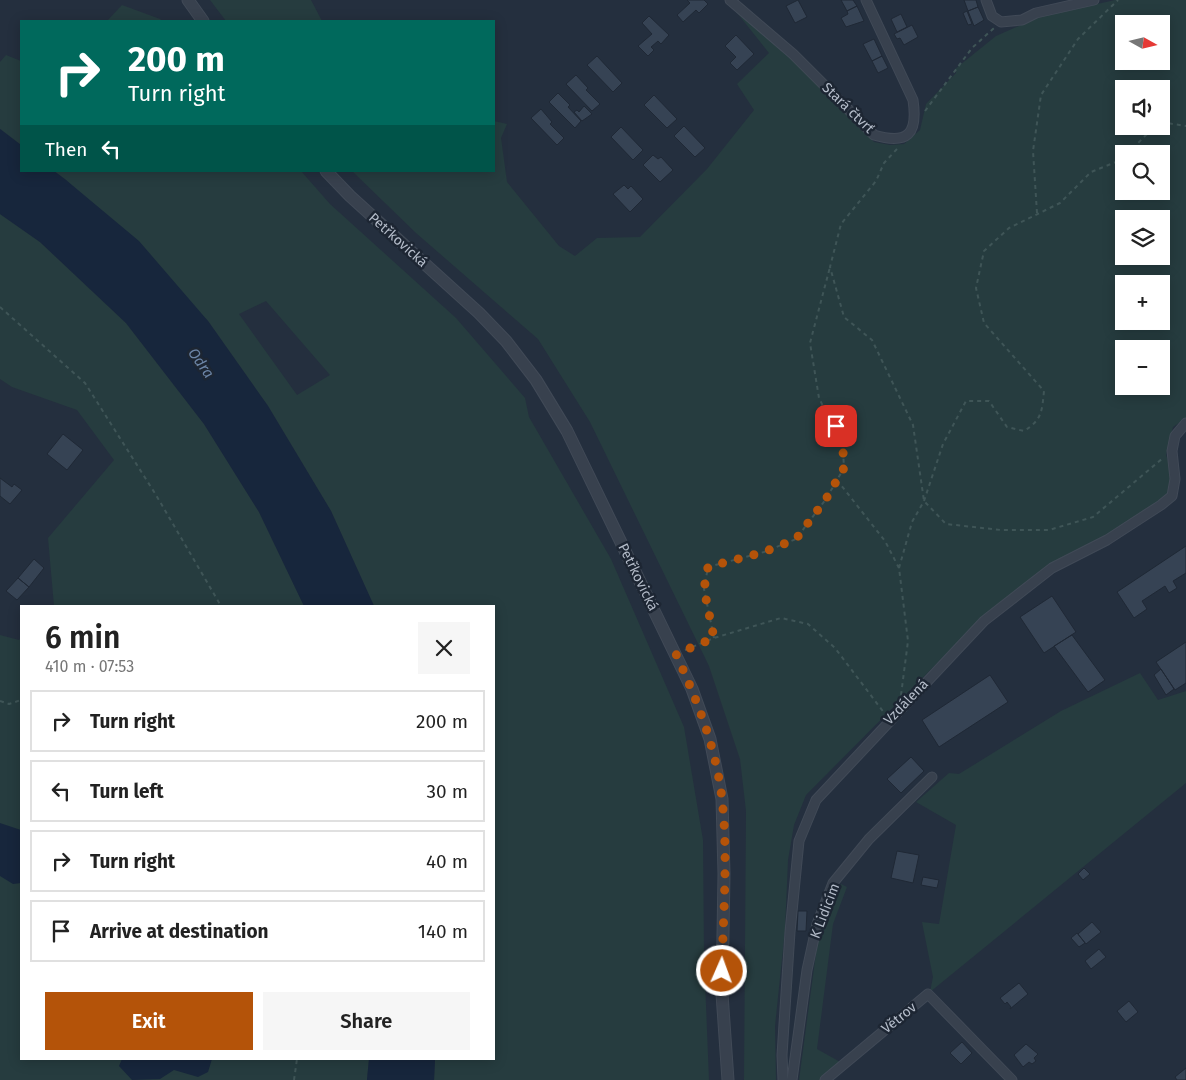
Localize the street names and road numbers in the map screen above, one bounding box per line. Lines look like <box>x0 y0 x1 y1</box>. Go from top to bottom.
street label: Stará čtvrť <box>819 79 878 138</box>
street label: Petřkovická <box>365 209 431 271</box>
street label: Petřkovická <box>614 540 662 614</box>
street label: Vzdálená <box>880 676 932 728</box>
street label: K Lidicím <box>807 881 843 941</box>
street label: Větrov <box>878 999 920 1037</box>

